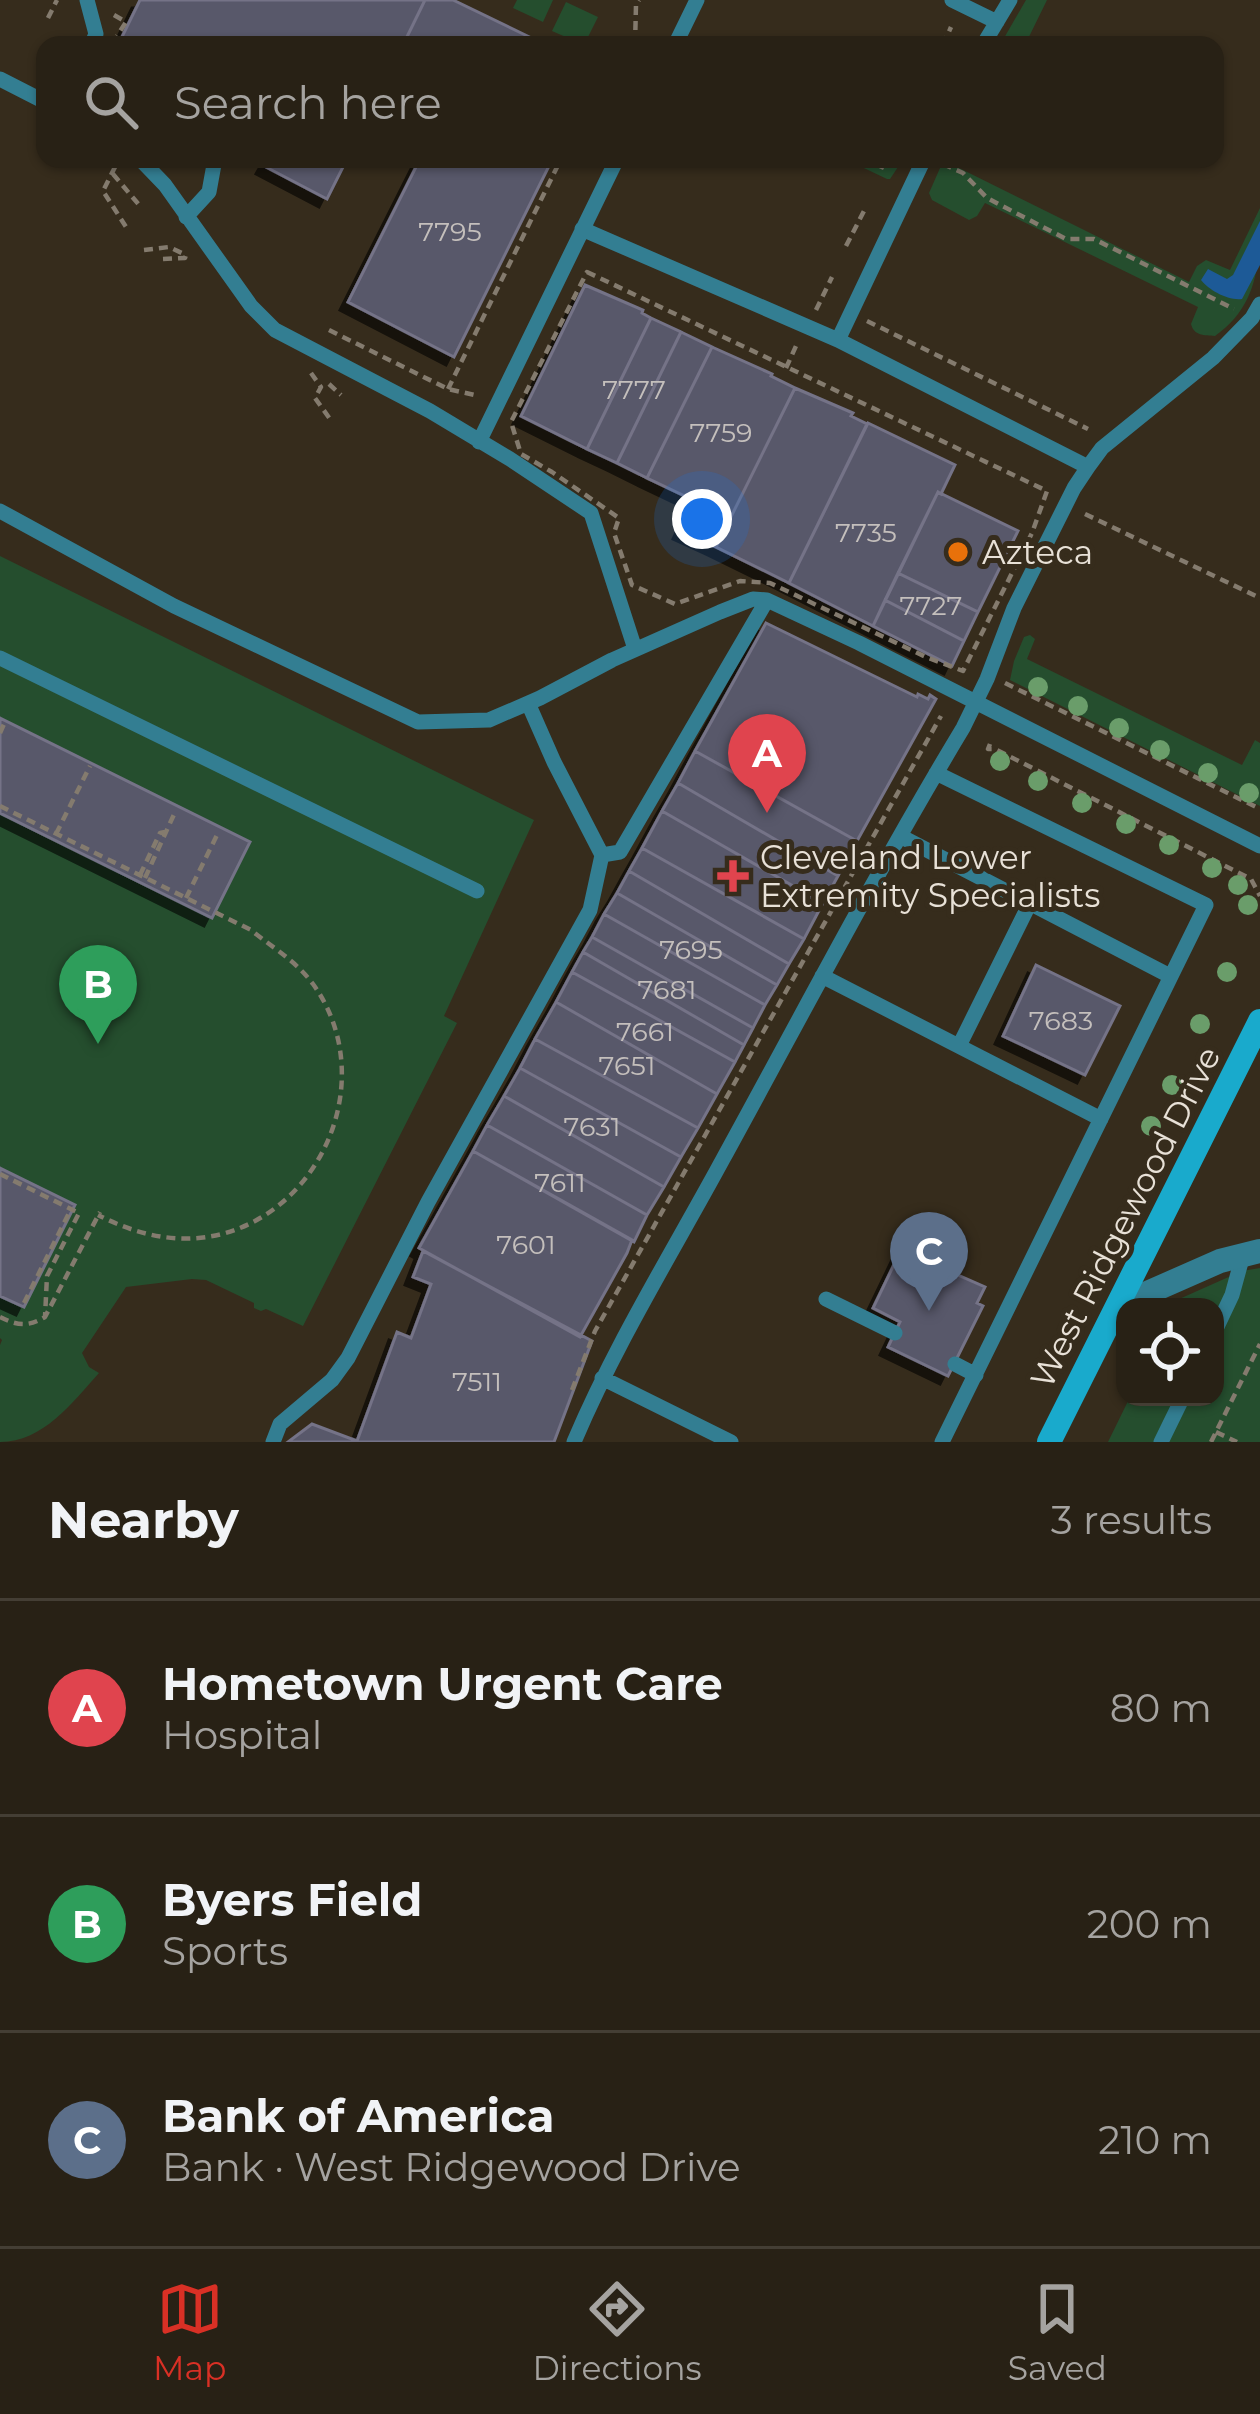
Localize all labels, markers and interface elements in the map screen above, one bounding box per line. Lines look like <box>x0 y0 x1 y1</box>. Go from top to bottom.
search box <box>36 36 1224 168</box>
icon: search <box>78 69 144 135</box>
text: Search here <box>174 75 442 130</box>
house number: 7795 <box>418 215 482 248</box>
house number: 7777 <box>602 373 666 406</box>
house number: 7759 <box>689 416 753 449</box>
your location <box>672 489 732 549</box>
house number: 7735 <box>835 516 897 549</box>
place label: Azteca <box>982 532 1093 572</box>
marker: Azteca <box>945 539 971 565</box>
house number: 7727 <box>900 589 963 622</box>
pin: A <box>728 714 806 813</box>
place label: Cleveland Lower Extremity Specialists <box>760 837 1100 915</box>
marker: Cleveland Lower Extremity Specialists <box>717 860 749 892</box>
house number: 7695 <box>659 933 723 966</box>
pin: B <box>59 945 137 1044</box>
house number: 7681 <box>638 973 696 1006</box>
house number: 7683 <box>1029 1004 1093 1037</box>
house number: 7661 <box>616 1015 674 1048</box>
street label: West Ridgewood Drive <box>1021 1040 1229 1394</box>
house number: 7651 <box>599 1049 655 1082</box>
house number: 7631 <box>564 1110 620 1143</box>
house number: 7611 <box>534 1166 586 1199</box>
pin: C <box>890 1212 968 1311</box>
house number: 7601 <box>496 1228 556 1261</box>
map controls <box>1116 1298 1224 1406</box>
button: locate <box>1116 1298 1224 1406</box>
house number: 7511 <box>452 1365 502 1398</box>
text: Nearby <box>48 1489 239 1551</box>
text: 3 results <box>1051 1496 1212 1544</box>
text: Hometown Urgent Care <box>162 1656 723 1711</box>
text: A <box>72 1684 102 1732</box>
text: 80 m <box>1110 1684 1212 1732</box>
text: Hospital <box>162 1711 322 1759</box>
text: Byers Field <box>162 1872 422 1927</box>
text: B <box>72 1900 102 1948</box>
text: 200 m <box>1087 1900 1212 1948</box>
text: Sports <box>162 1927 288 1975</box>
text: Bank of America <box>162 2088 555 2143</box>
text: C <box>73 2116 101 2164</box>
text: 210 m <box>1098 2116 1212 2164</box>
text: Bank · West Ridgewood Drive <box>162 2143 741 2191</box>
tab: Map <box>153 2276 226 2388</box>
tab: Directions <box>533 2276 702 2388</box>
tab: Saved <box>1008 2276 1107 2388</box>

